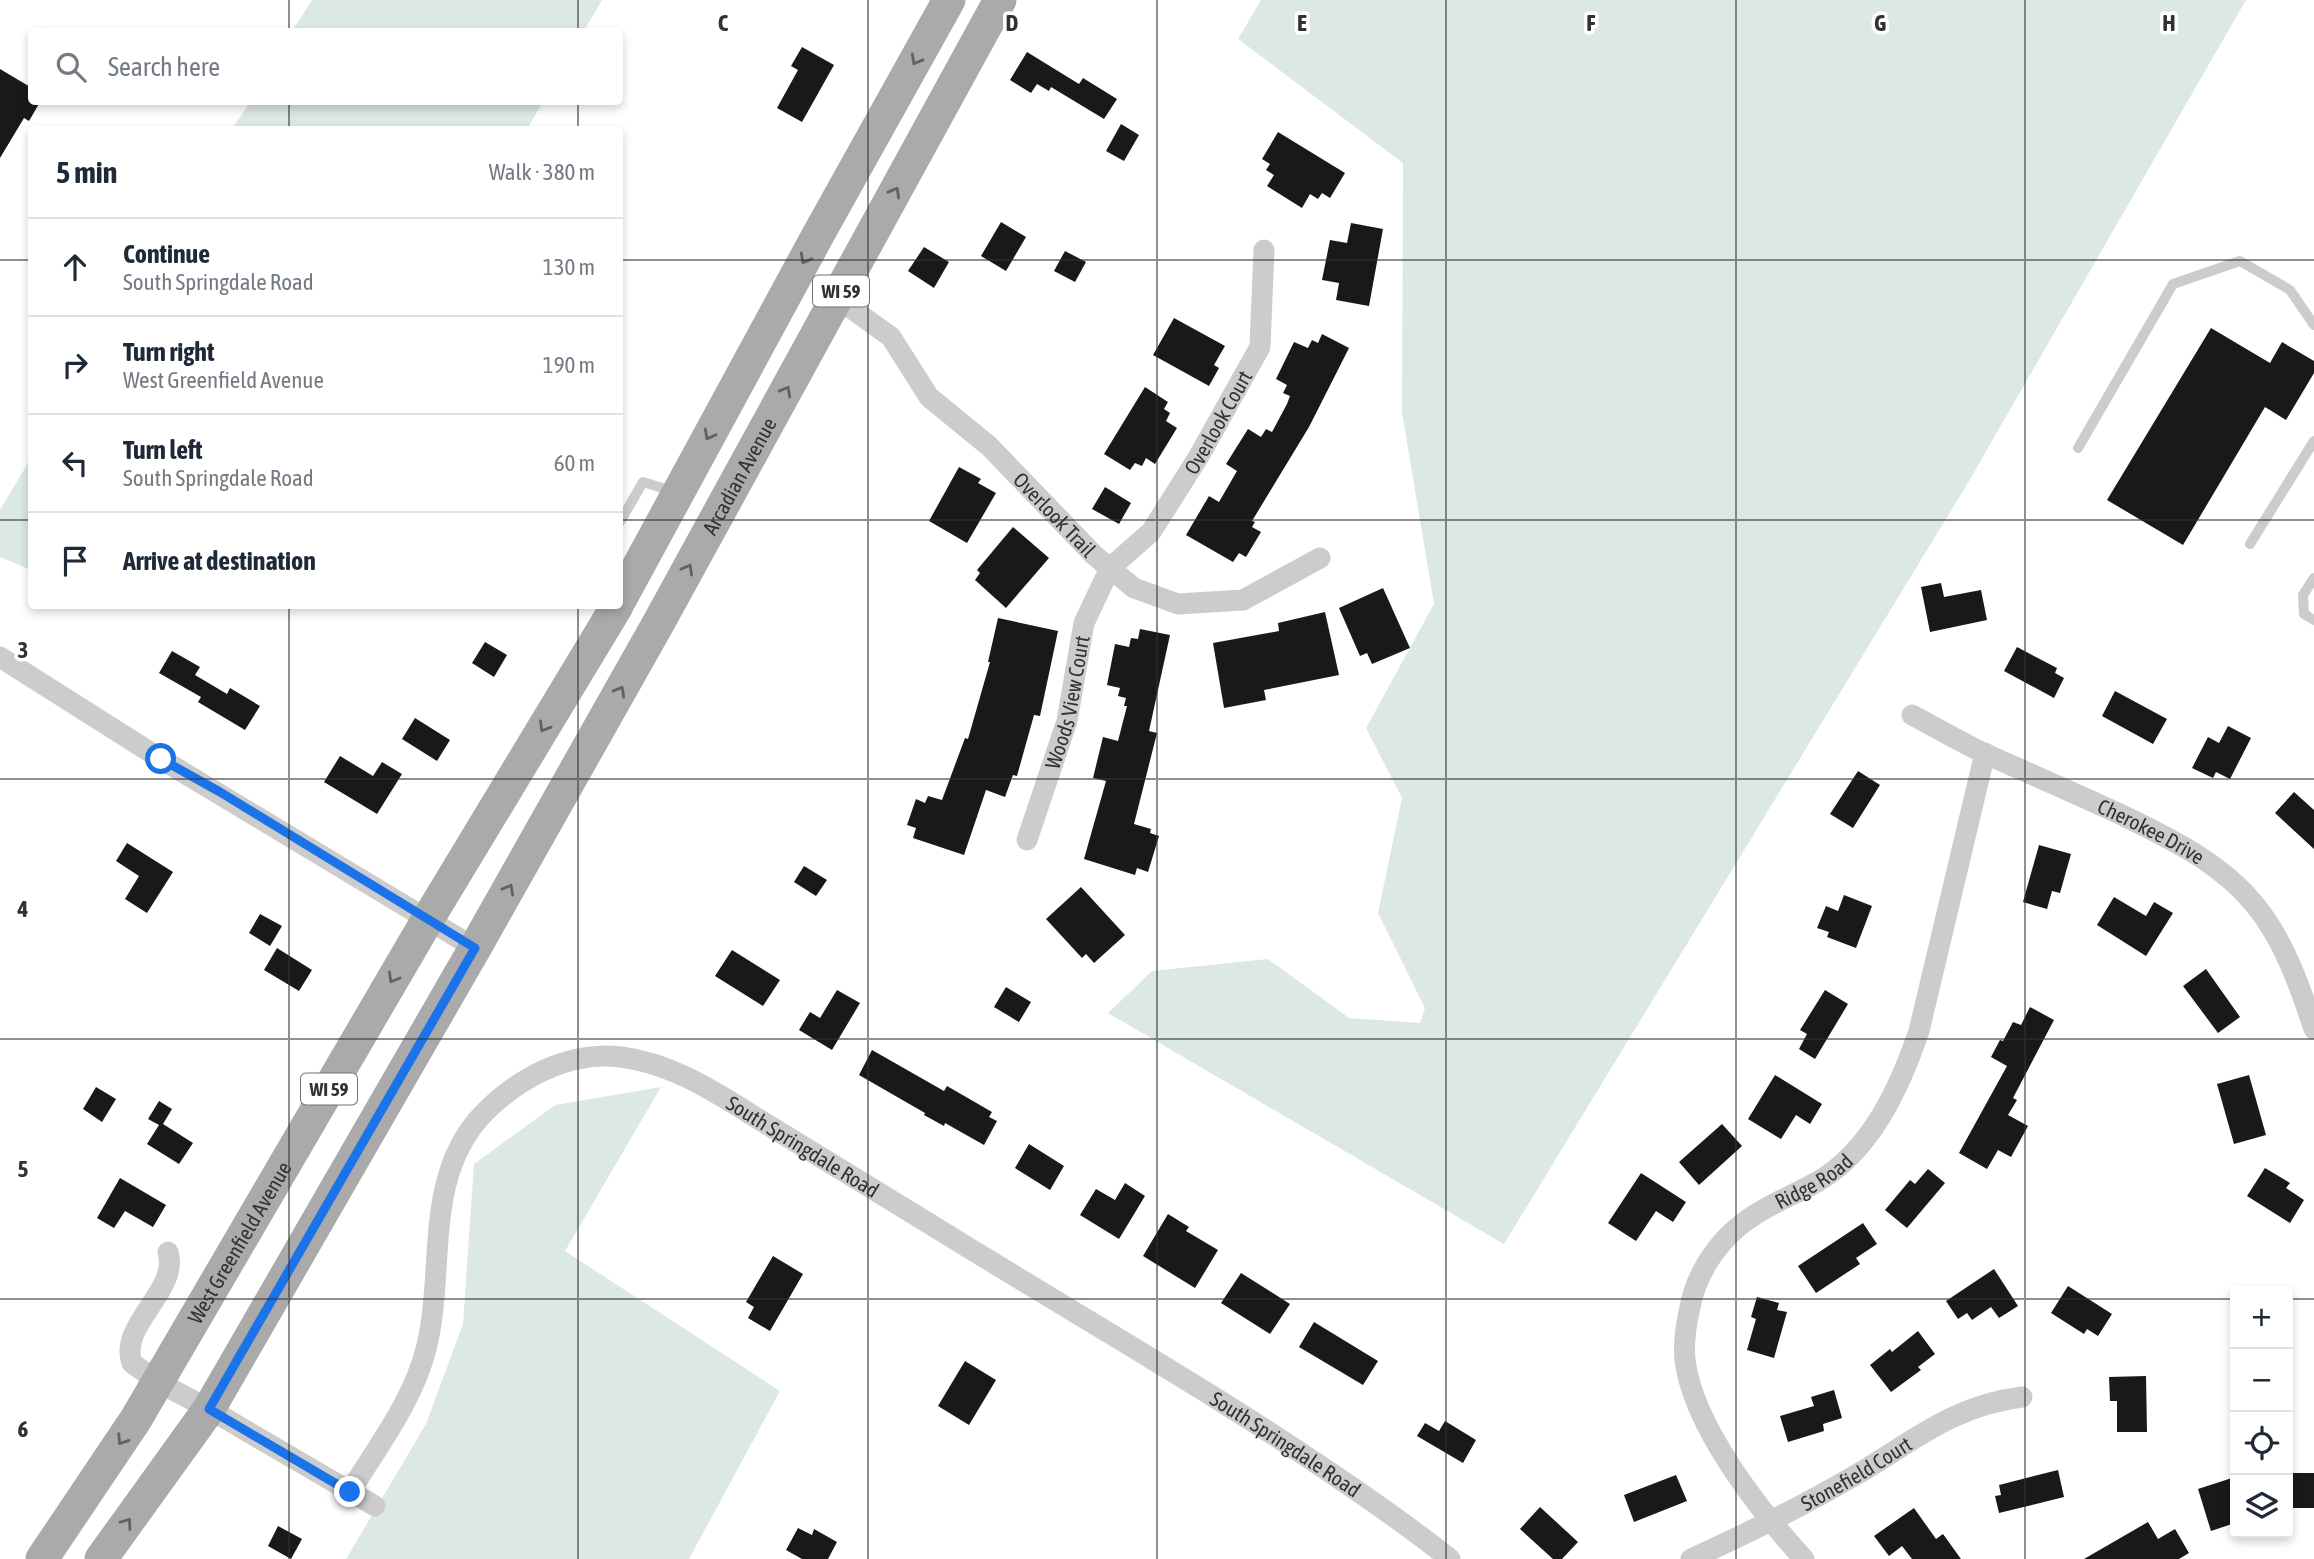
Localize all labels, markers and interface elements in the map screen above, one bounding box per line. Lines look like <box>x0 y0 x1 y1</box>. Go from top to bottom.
text: C <box>718 10 729 36</box>
text: D <box>1006 10 1019 36</box>
text: E <box>1297 10 1307 36</box>
text: F <box>1586 10 1596 36</box>
text: G <box>1874 10 1886 36</box>
text: H <box>2162 10 2176 36</box>
search box <box>28 28 623 105</box>
icon: search <box>52 48 90 86</box>
text: Search here <box>108 52 220 82</box>
one-way arrow <box>911 52 924 65</box>
text: 5 min <box>56 155 117 189</box>
text: Walk · 380 m <box>489 159 595 185</box>
one-way arrow <box>887 186 900 199</box>
text: Continue <box>123 239 210 269</box>
icon: ahead <box>56 248 94 286</box>
one-way arrow <box>800 251 813 264</box>
text: 130 m <box>543 254 595 280</box>
text: South Springdale Road <box>123 269 314 295</box>
road number: WI 59 <box>813 276 869 306</box>
text: Turn right <box>123 337 214 367</box>
icon: right <box>56 346 94 384</box>
text: 190 m <box>543 352 595 378</box>
street label: Overlook Court <box>1179 366 1257 478</box>
text: West Greenfield Avenue <box>123 367 324 393</box>
one-way arrow <box>778 386 791 398</box>
street label: Arcadian Avenue <box>697 413 781 539</box>
one-way arrow <box>704 428 717 440</box>
text: Turn left <box>123 435 203 465</box>
icon: left <box>56 444 94 482</box>
text: 60 m <box>554 450 595 476</box>
text: South Springdale Road <box>123 465 314 491</box>
street label: Overlook Trail <box>1009 467 1101 562</box>
icon: arrive <box>56 542 94 580</box>
text: Arrive at destination <box>123 546 316 576</box>
one-way arrow <box>680 564 693 576</box>
street label: Woods View Court <box>1040 634 1094 772</box>
text: 3 <box>18 637 28 663</box>
one-way arrow <box>612 685 625 698</box>
one-way arrow <box>540 720 553 733</box>
route start <box>145 743 176 774</box>
street label: Cherokee Drive <box>2094 794 2209 869</box>
one-way arrow <box>501 884 514 896</box>
text: 4 <box>17 896 29 922</box>
one-way arrow <box>388 971 401 984</box>
road number: WI 59 <box>301 1074 357 1105</box>
street label: South Springdale Road <box>722 1090 884 1202</box>
street label: Ridge Road <box>1771 1148 1857 1213</box>
text: 5 <box>18 1156 29 1182</box>
street label: West Greenfield Avenue <box>182 1157 296 1328</box>
map controls <box>2230 1286 2293 1538</box>
button: + <box>2230 1286 2293 1349</box>
button: − <box>2230 1349 2293 1412</box>
street label: South Springdale Road <box>1206 1386 1365 1502</box>
button: locate <box>2230 1412 2293 1475</box>
text: 6 <box>18 1416 29 1442</box>
street label: Stonefield Court <box>1797 1431 1916 1515</box>
one-way arrow <box>118 1432 131 1445</box>
button: layers <box>2230 1475 2293 1538</box>
route end <box>334 1476 365 1507</box>
one-way arrow <box>119 1518 132 1531</box>

